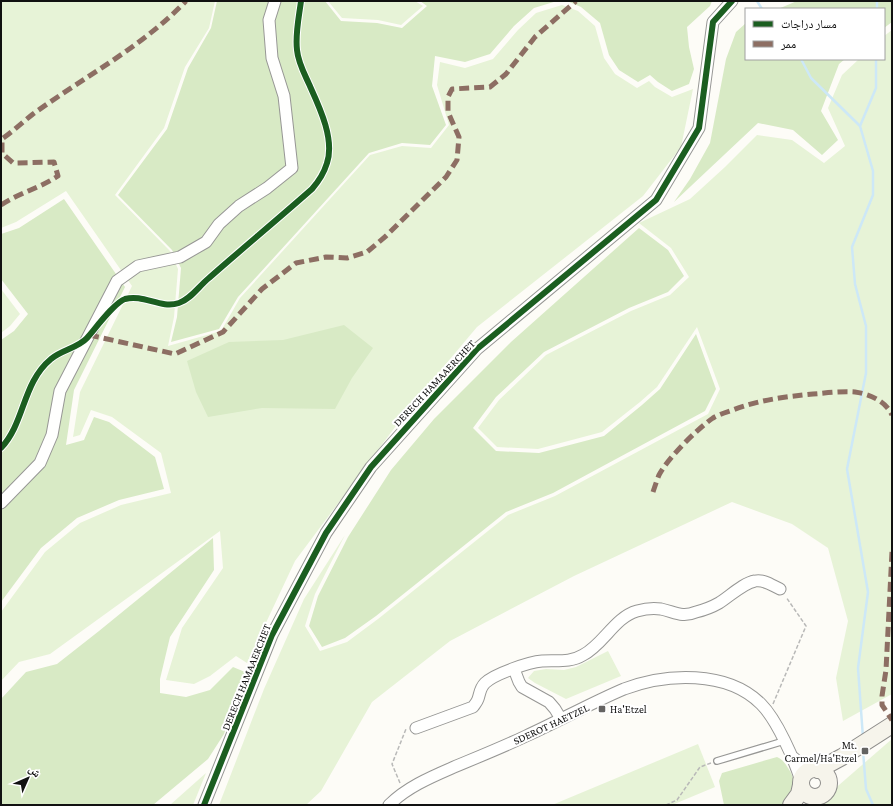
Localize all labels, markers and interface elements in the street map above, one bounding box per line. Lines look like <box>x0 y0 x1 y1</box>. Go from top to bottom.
legend <box>745 8 885 60</box>
text: مسار دراجات <box>781 17 837 31</box>
text: ممر <box>780 37 796 51</box>
street label: DERECH HAMAAERCHET <box>391 337 477 429</box>
street label: DERECH HAMAAERCHET <box>219 622 273 732</box>
street label: SDEROT HAETZEL <box>511 701 591 747</box>
place label: Ha'Etzel <box>610 703 647 715</box>
marker: Ha'Etzel <box>597 704 607 714</box>
place label: Mt. Carmel/Ha'Etzel <box>785 739 857 764</box>
marker: Mt. Carmel/Ha'Etzel <box>860 746 870 756</box>
north arrow <box>8 758 48 798</box>
text: ش <box>25 763 44 781</box>

